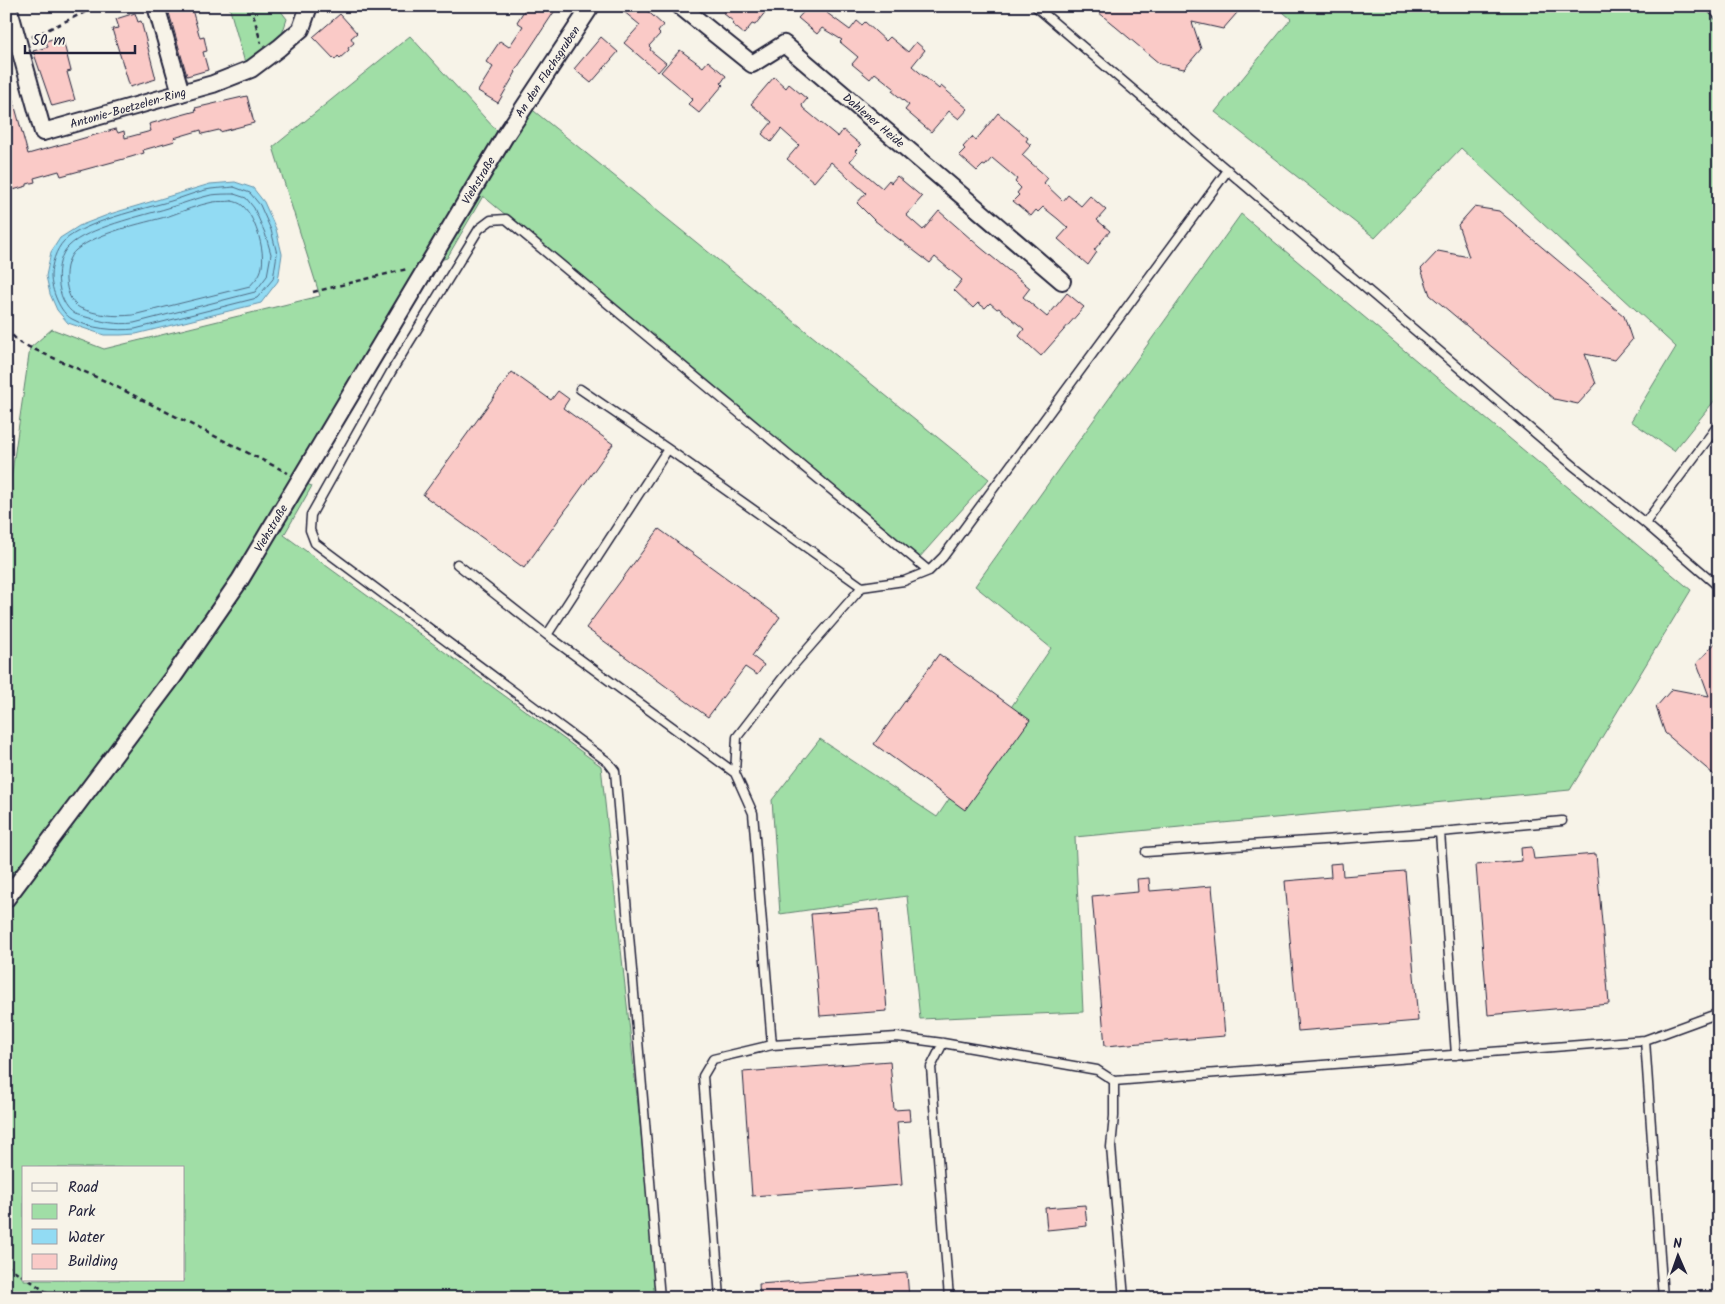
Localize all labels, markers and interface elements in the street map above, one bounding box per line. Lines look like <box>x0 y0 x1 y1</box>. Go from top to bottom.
scale bar <box>25 22 135 54</box>
street label: An den Flachsgruben <box>511 22 585 122</box>
text: 50 m <box>32 29 66 53</box>
street label: Antonie-Boetzelen-Ring <box>68 83 189 134</box>
street label: Dahlener Heide <box>838 89 909 153</box>
street label: Viehstraße <box>457 153 501 208</box>
street label: Viehstraße <box>250 500 293 556</box>
legend <box>22 1166 185 1282</box>
text: Road <box>68 1176 99 1200</box>
text: Park <box>68 1200 96 1224</box>
text: Water <box>68 1226 105 1250</box>
north arrow <box>1652 1232 1702 1282</box>
text: N <box>1673 1233 1683 1255</box>
text: Building <box>68 1250 118 1274</box>

